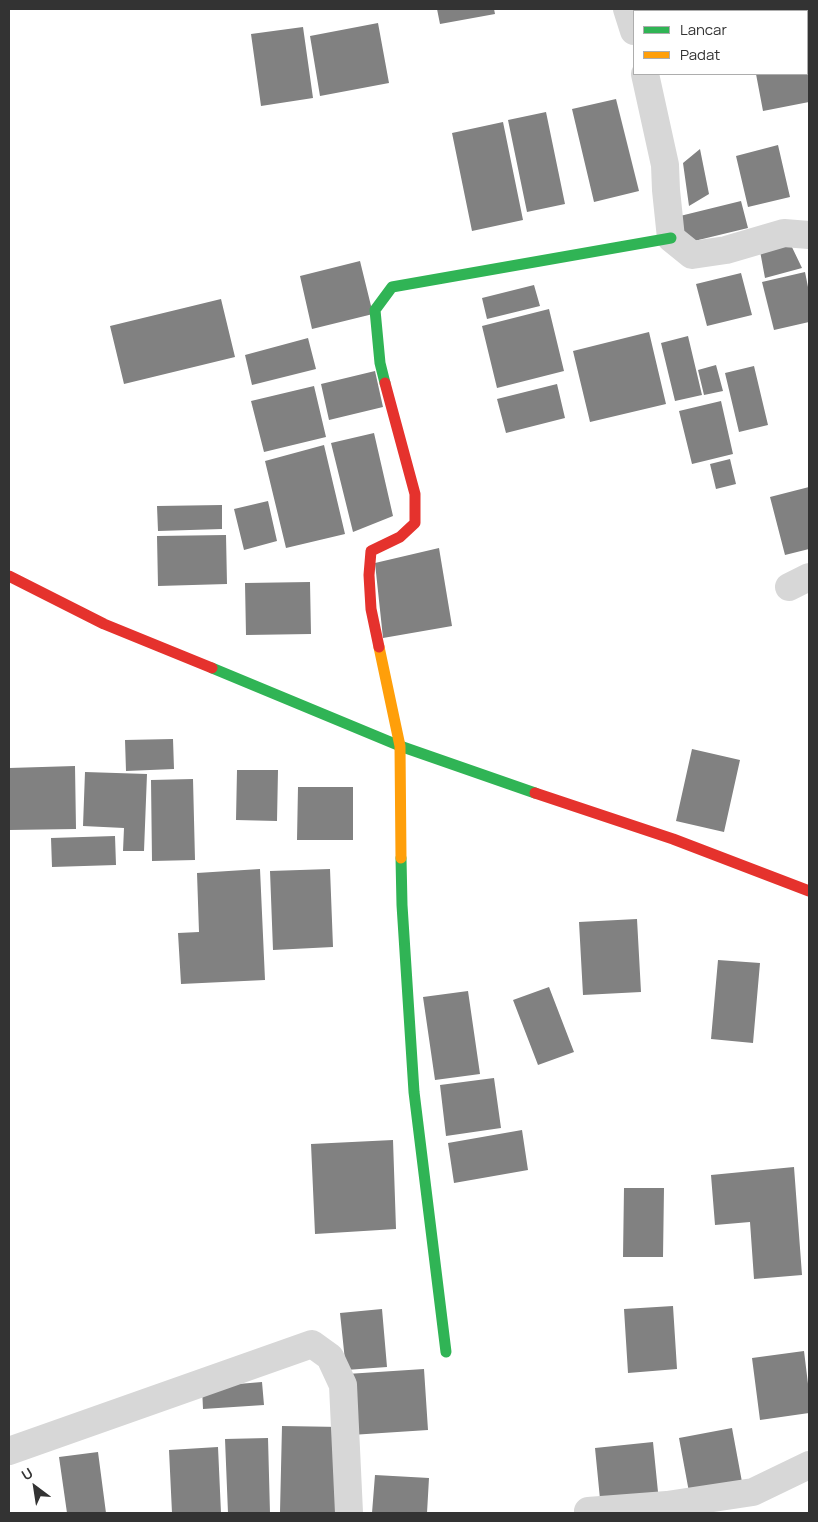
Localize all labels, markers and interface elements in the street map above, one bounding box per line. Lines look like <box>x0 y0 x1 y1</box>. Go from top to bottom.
legend <box>633 10 808 75</box>
text: Lancar <box>680 19 727 40</box>
text: Padat <box>680 44 720 65</box>
north arrow <box>10 1462 60 1512</box>
text: U <box>18 1463 36 1484</box>

